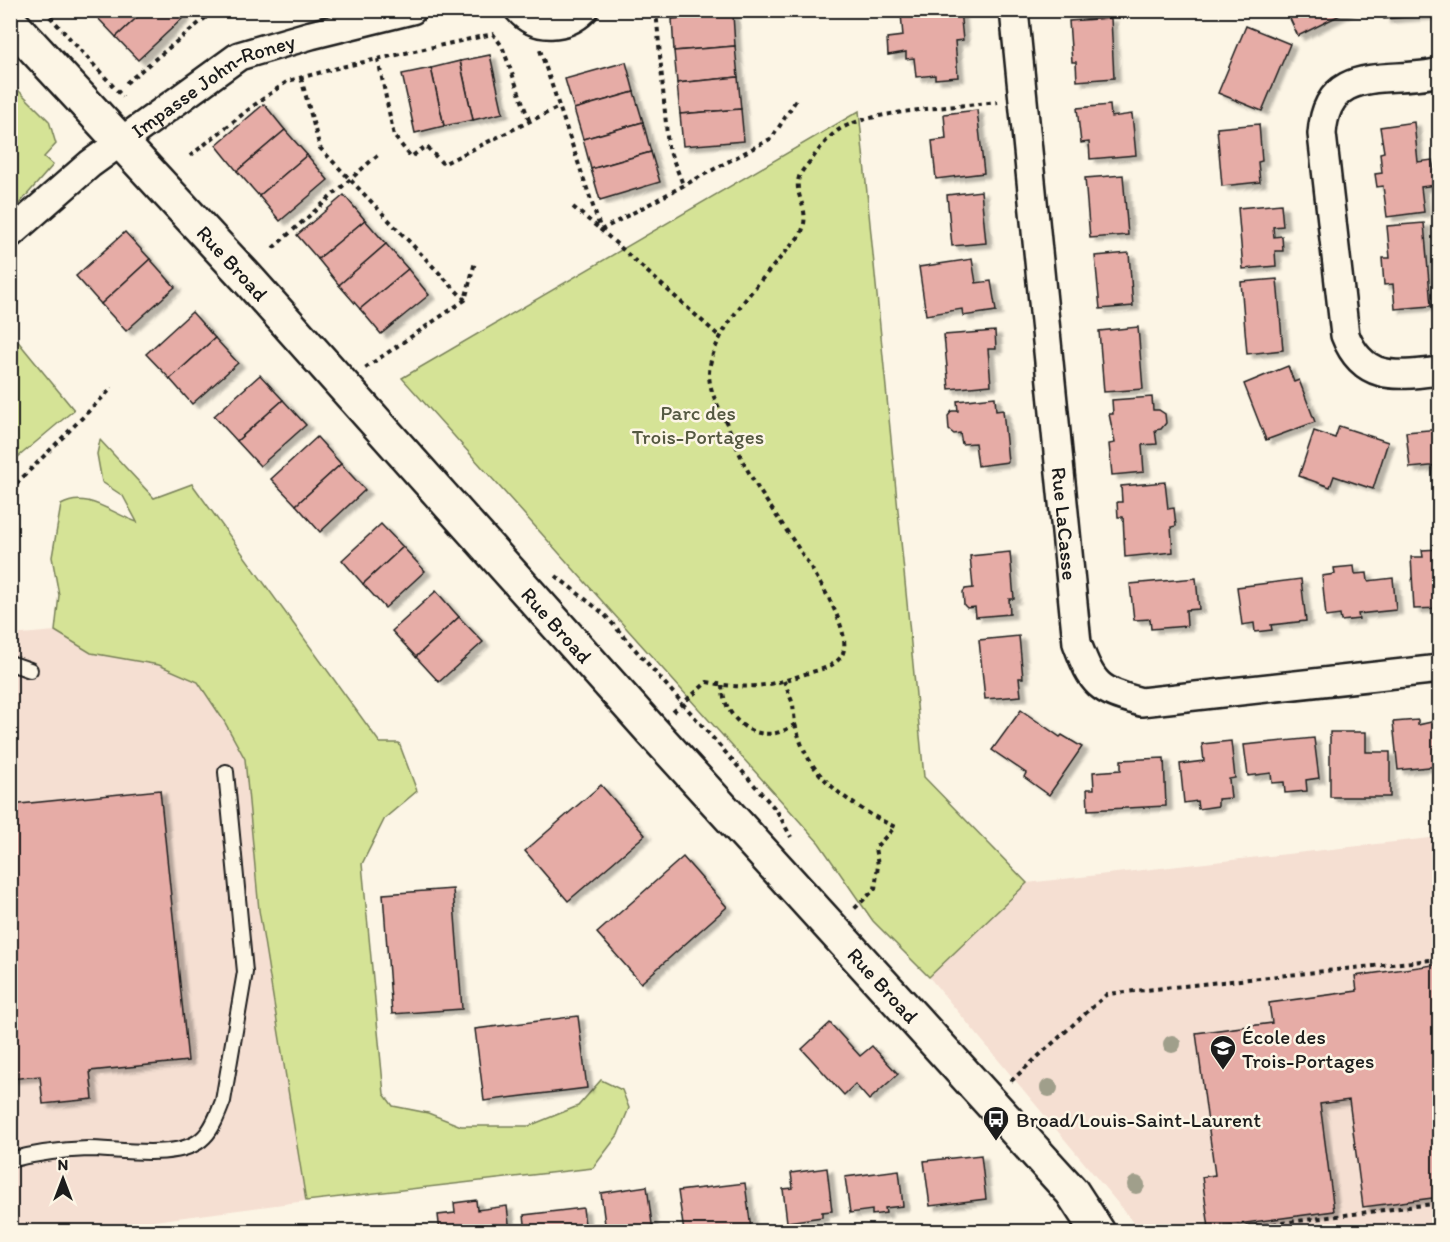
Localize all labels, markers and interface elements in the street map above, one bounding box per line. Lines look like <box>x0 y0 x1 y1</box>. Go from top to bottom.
street label: Impasse John-Roney <box>126 28 298 143</box>
street label: Rue Broad <box>192 220 274 306</box>
park label: Parc des Trois-Portages <box>632 400 764 449</box>
street label: Rue LaCasse <box>1047 466 1083 581</box>
street label: Rue Broad <box>516 582 597 668</box>
street label: Rue Broad <box>843 942 924 1028</box>
place label: École des Trois-Portages <box>1242 1024 1374 1073</box>
school or university icon: École des Trois-Portages <box>1208 1033 1238 1071</box>
bus stop icon: Broad/Louis-Saint-Laurent <box>981 1104 1011 1142</box>
place label: Broad/Louis-Saint-Laurent <box>1016 1107 1261 1132</box>
north arrow <box>33 1149 93 1209</box>
text: N <box>58 1155 68 1174</box>

